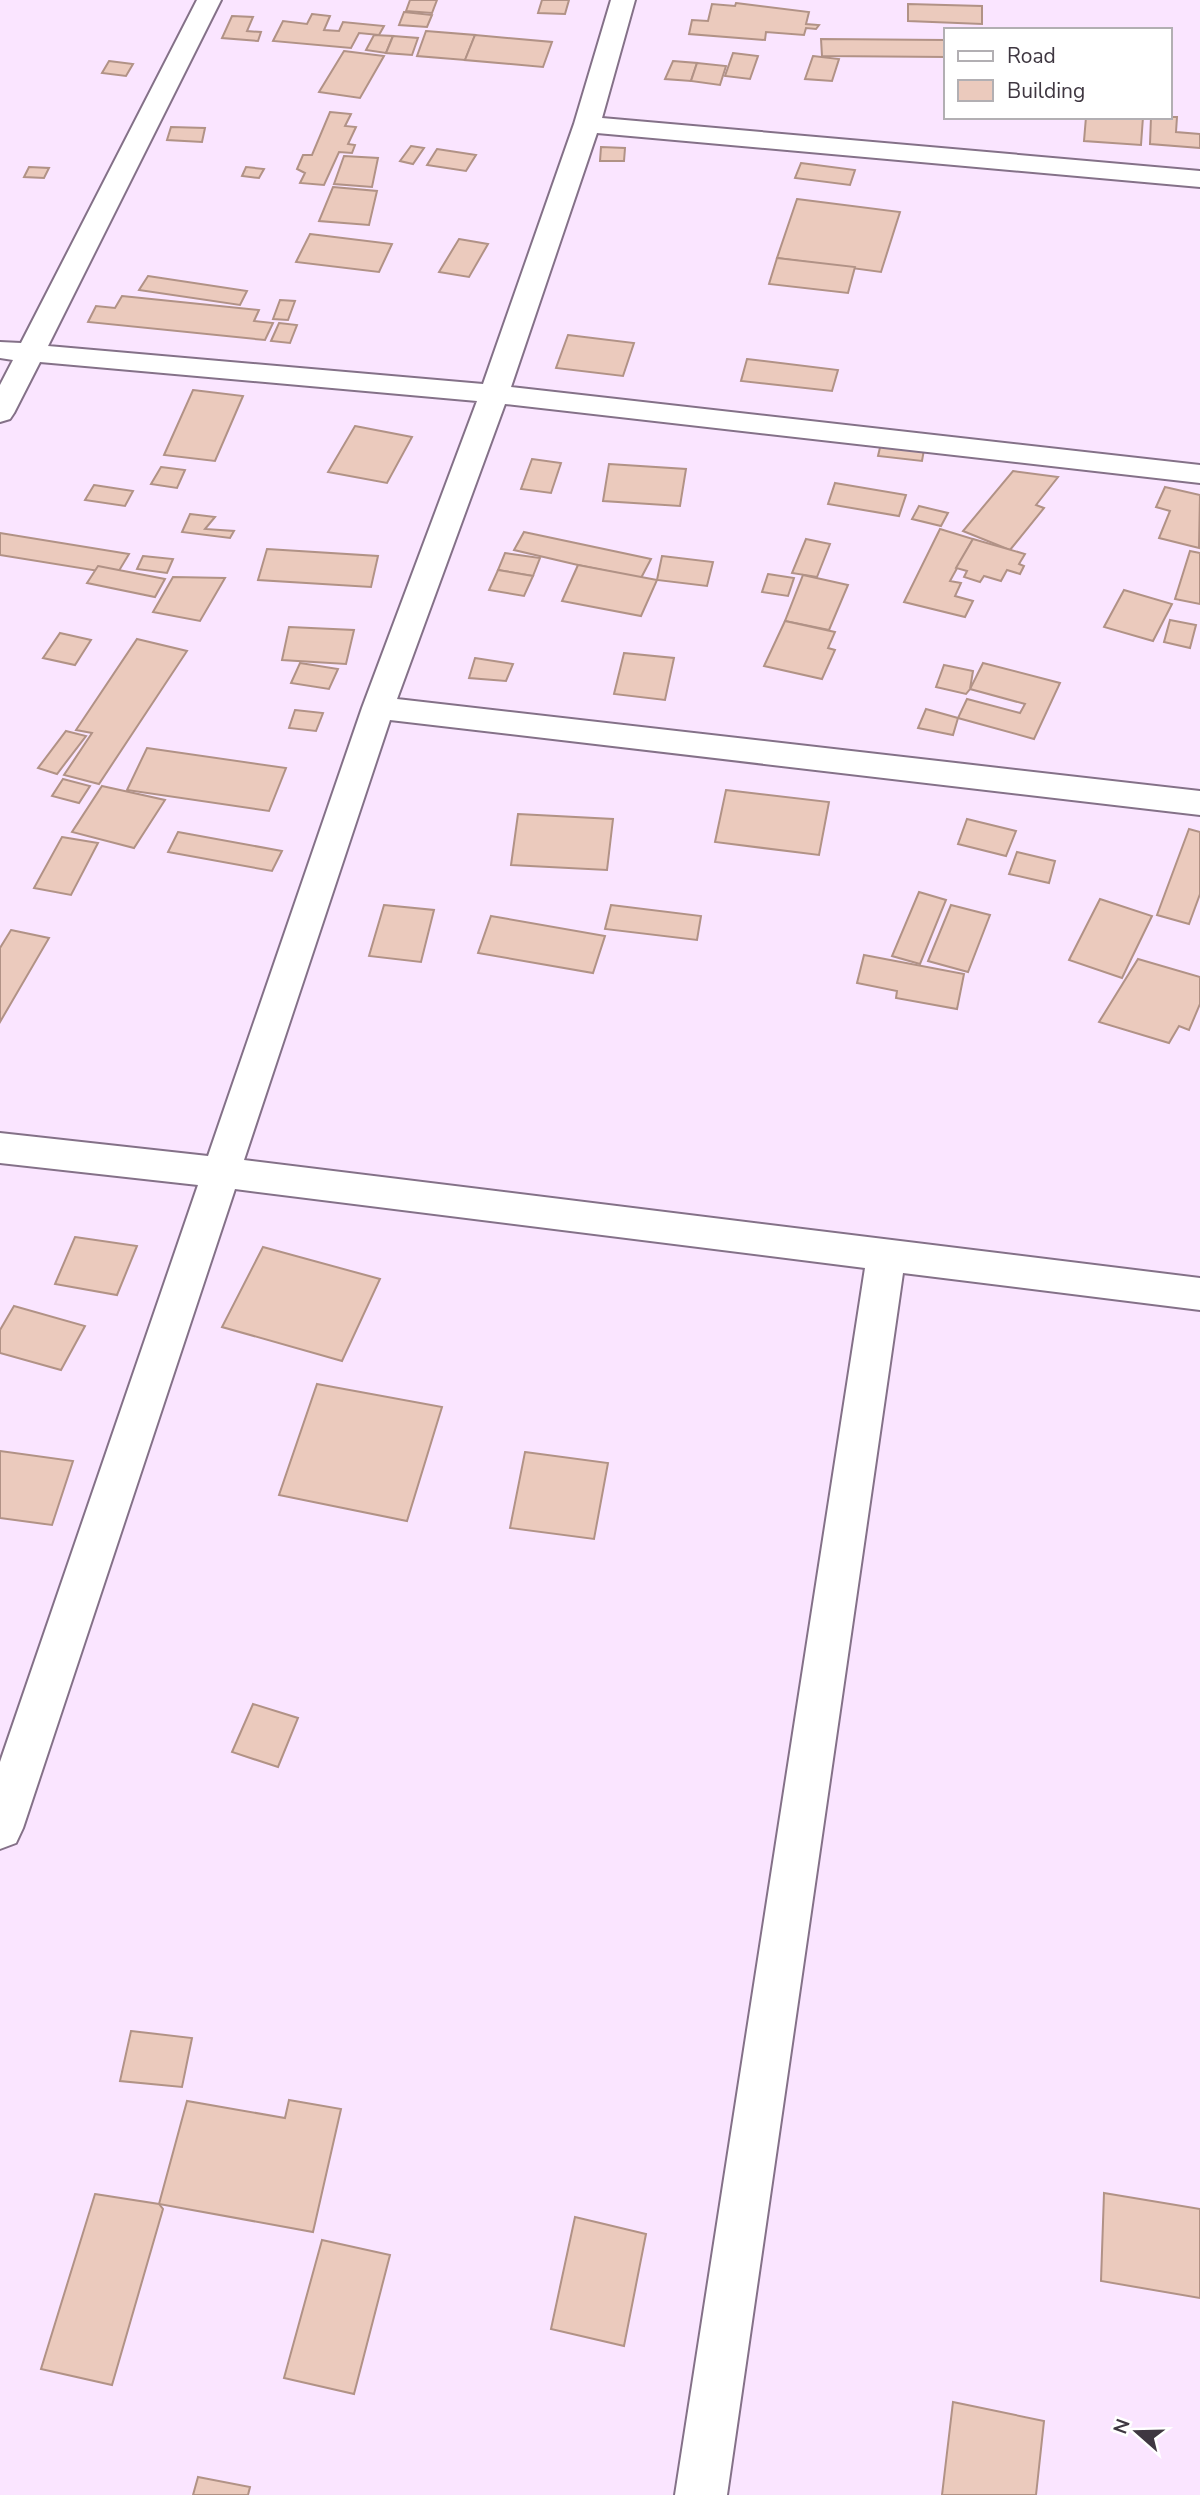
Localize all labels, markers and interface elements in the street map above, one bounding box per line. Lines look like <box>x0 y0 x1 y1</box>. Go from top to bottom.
legend <box>944 28 1172 119</box>
text: Road <box>1007 42 1056 70</box>
text: Building <box>1007 77 1085 105</box>
north arrow <box>1102 2397 1172 2467</box>
text: N <box>1107 2415 1137 2438</box>

